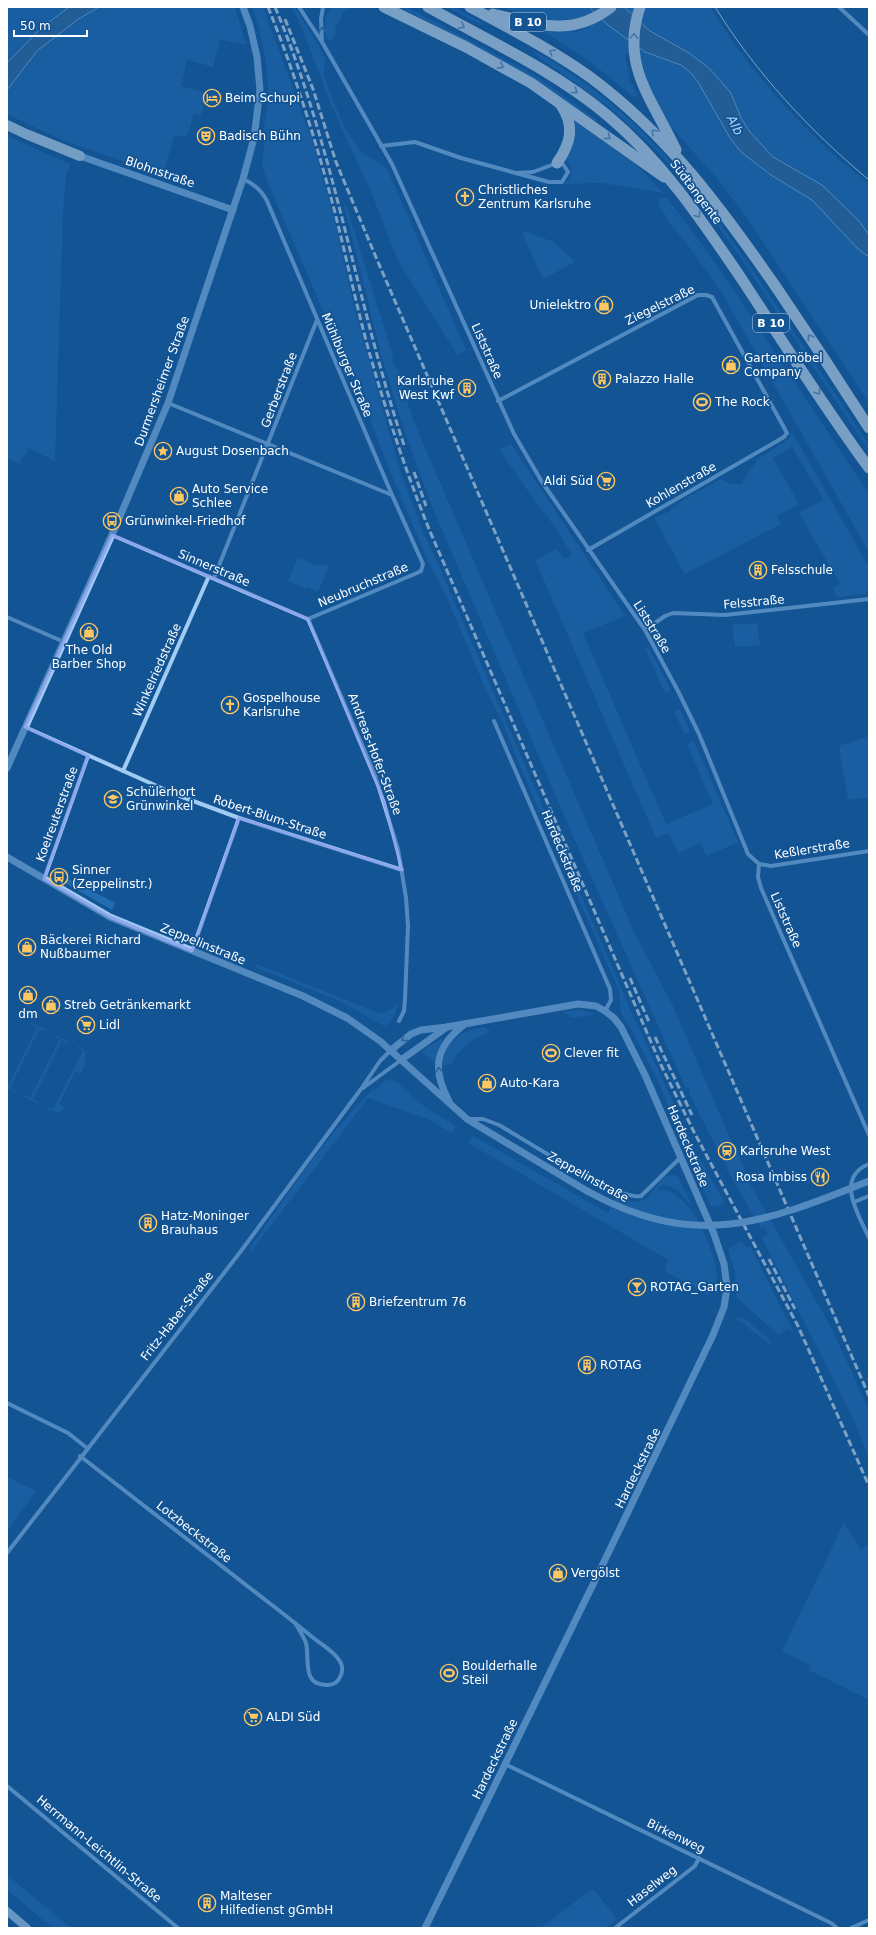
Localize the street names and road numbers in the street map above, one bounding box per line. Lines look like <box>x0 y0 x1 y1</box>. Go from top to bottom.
road number: B 10 <box>510 13 546 31</box>
street label: Blohnstraße <box>124 154 196 190</box>
street label: Südtangente <box>667 157 725 227</box>
street label: Ziegelstraße <box>623 282 697 328</box>
street label: Mühlburger Straße <box>319 311 375 419</box>
street label: Durmersheimer Straße <box>132 314 192 448</box>
road number: B 10 <box>753 314 789 332</box>
street label: Liststraße <box>469 321 505 381</box>
street label: Gerberstraße <box>258 350 300 430</box>
street label: Kohlenstraße <box>643 459 719 511</box>
street label: Sinnerstraße <box>176 547 252 589</box>
street label: Neubruchstraße <box>316 560 410 610</box>
street label: Felsstraße <box>723 592 785 612</box>
street label: Liststraße <box>630 598 674 656</box>
street label: Winkelriedstraße <box>130 621 184 719</box>
street label: Andreas-Hofer-Straße <box>345 691 405 817</box>
street label: Koelreuterstraße <box>33 765 81 863</box>
street label: Robert-Blum-Straße <box>212 792 328 842</box>
street label: Hardeckstraße <box>538 808 586 894</box>
street label: Keßlerstraße <box>773 836 851 862</box>
street label: Liststraße <box>768 890 804 950</box>
street label: Zeppelinstraße <box>158 921 248 967</box>
street label: Hardeckstraße <box>664 1103 712 1189</box>
street label: Zeppelinstraße <box>545 1149 631 1205</box>
street label: Fritz-Haber-Straße <box>138 1269 216 1363</box>
street label: Hardeckstraße <box>612 1425 664 1511</box>
street label: Lotzbeckstraße <box>154 1498 234 1566</box>
street label: Hardeckstraße <box>469 1716 521 1802</box>
street label: Herrmann-Leichtlin-Straße <box>34 1793 164 1905</box>
street label: Birkenweg <box>645 1816 707 1856</box>
street label: Haselweg <box>625 1863 679 1909</box>

